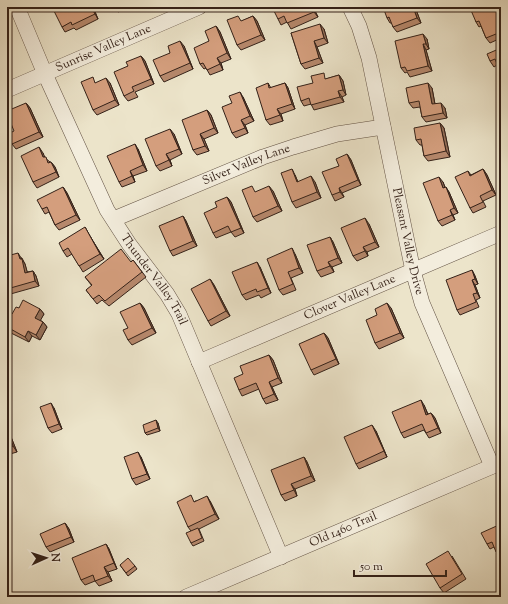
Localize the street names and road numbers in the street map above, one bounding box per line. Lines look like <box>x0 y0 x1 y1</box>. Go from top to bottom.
street label: Sunrise Valley Lane <box>53 20 154 77</box>
street label: Silver Valley Lane <box>200 139 293 190</box>
street label: Pleasant Valley Drive <box>387 186 428 297</box>
street label: Thunder Valley Trail <box>116 230 192 328</box>
street label: Clover Valley Lane <box>301 270 399 325</box>
street label: Old 1460 Trail <box>307 507 381 552</box>

